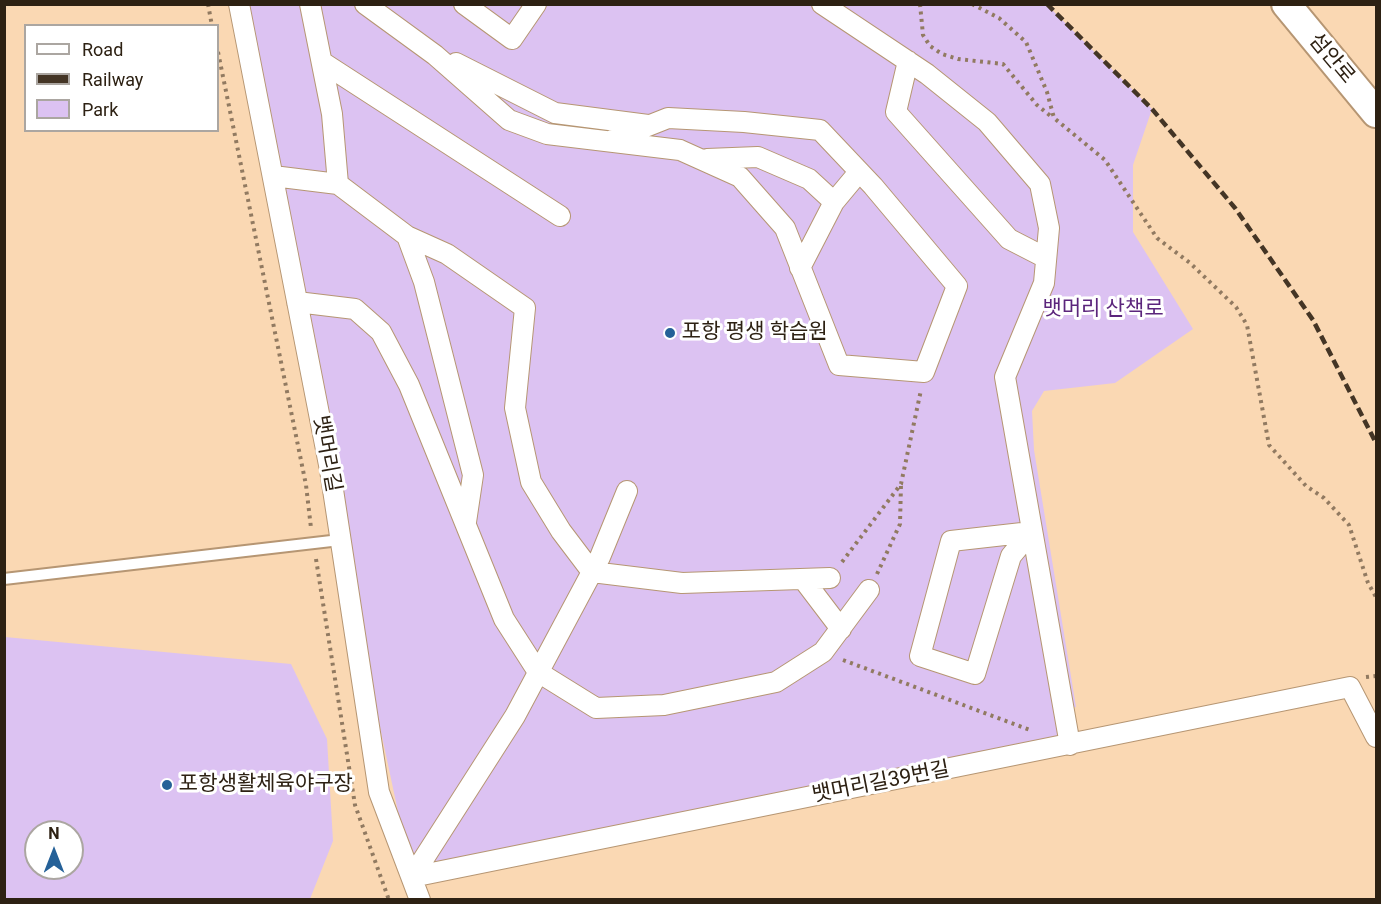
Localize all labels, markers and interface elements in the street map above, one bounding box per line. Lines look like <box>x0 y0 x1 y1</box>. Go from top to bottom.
legend <box>24 24 219 132</box>
street label: 섬안로 <box>1303 29 1359 89</box>
text: Road <box>82 39 123 60</box>
text: Railway <box>82 69 143 90</box>
text: Park <box>82 99 118 120</box>
park label: 뱃머리 산책로 <box>1042 297 1164 323</box>
place label: 포항 평생 학습원 <box>682 320 828 346</box>
marker: 포항 평생 학습원 <box>663 326 677 340</box>
street label: 뱃머리길 <box>307 414 345 494</box>
street label: 뱃머리길39번길 <box>810 757 952 809</box>
place label: 포항생활체육야구장 <box>179 772 353 798</box>
marker: 포항생활체육야구장 <box>160 778 174 792</box>
north arrow <box>24 820 84 880</box>
text: N <box>48 824 60 843</box>

